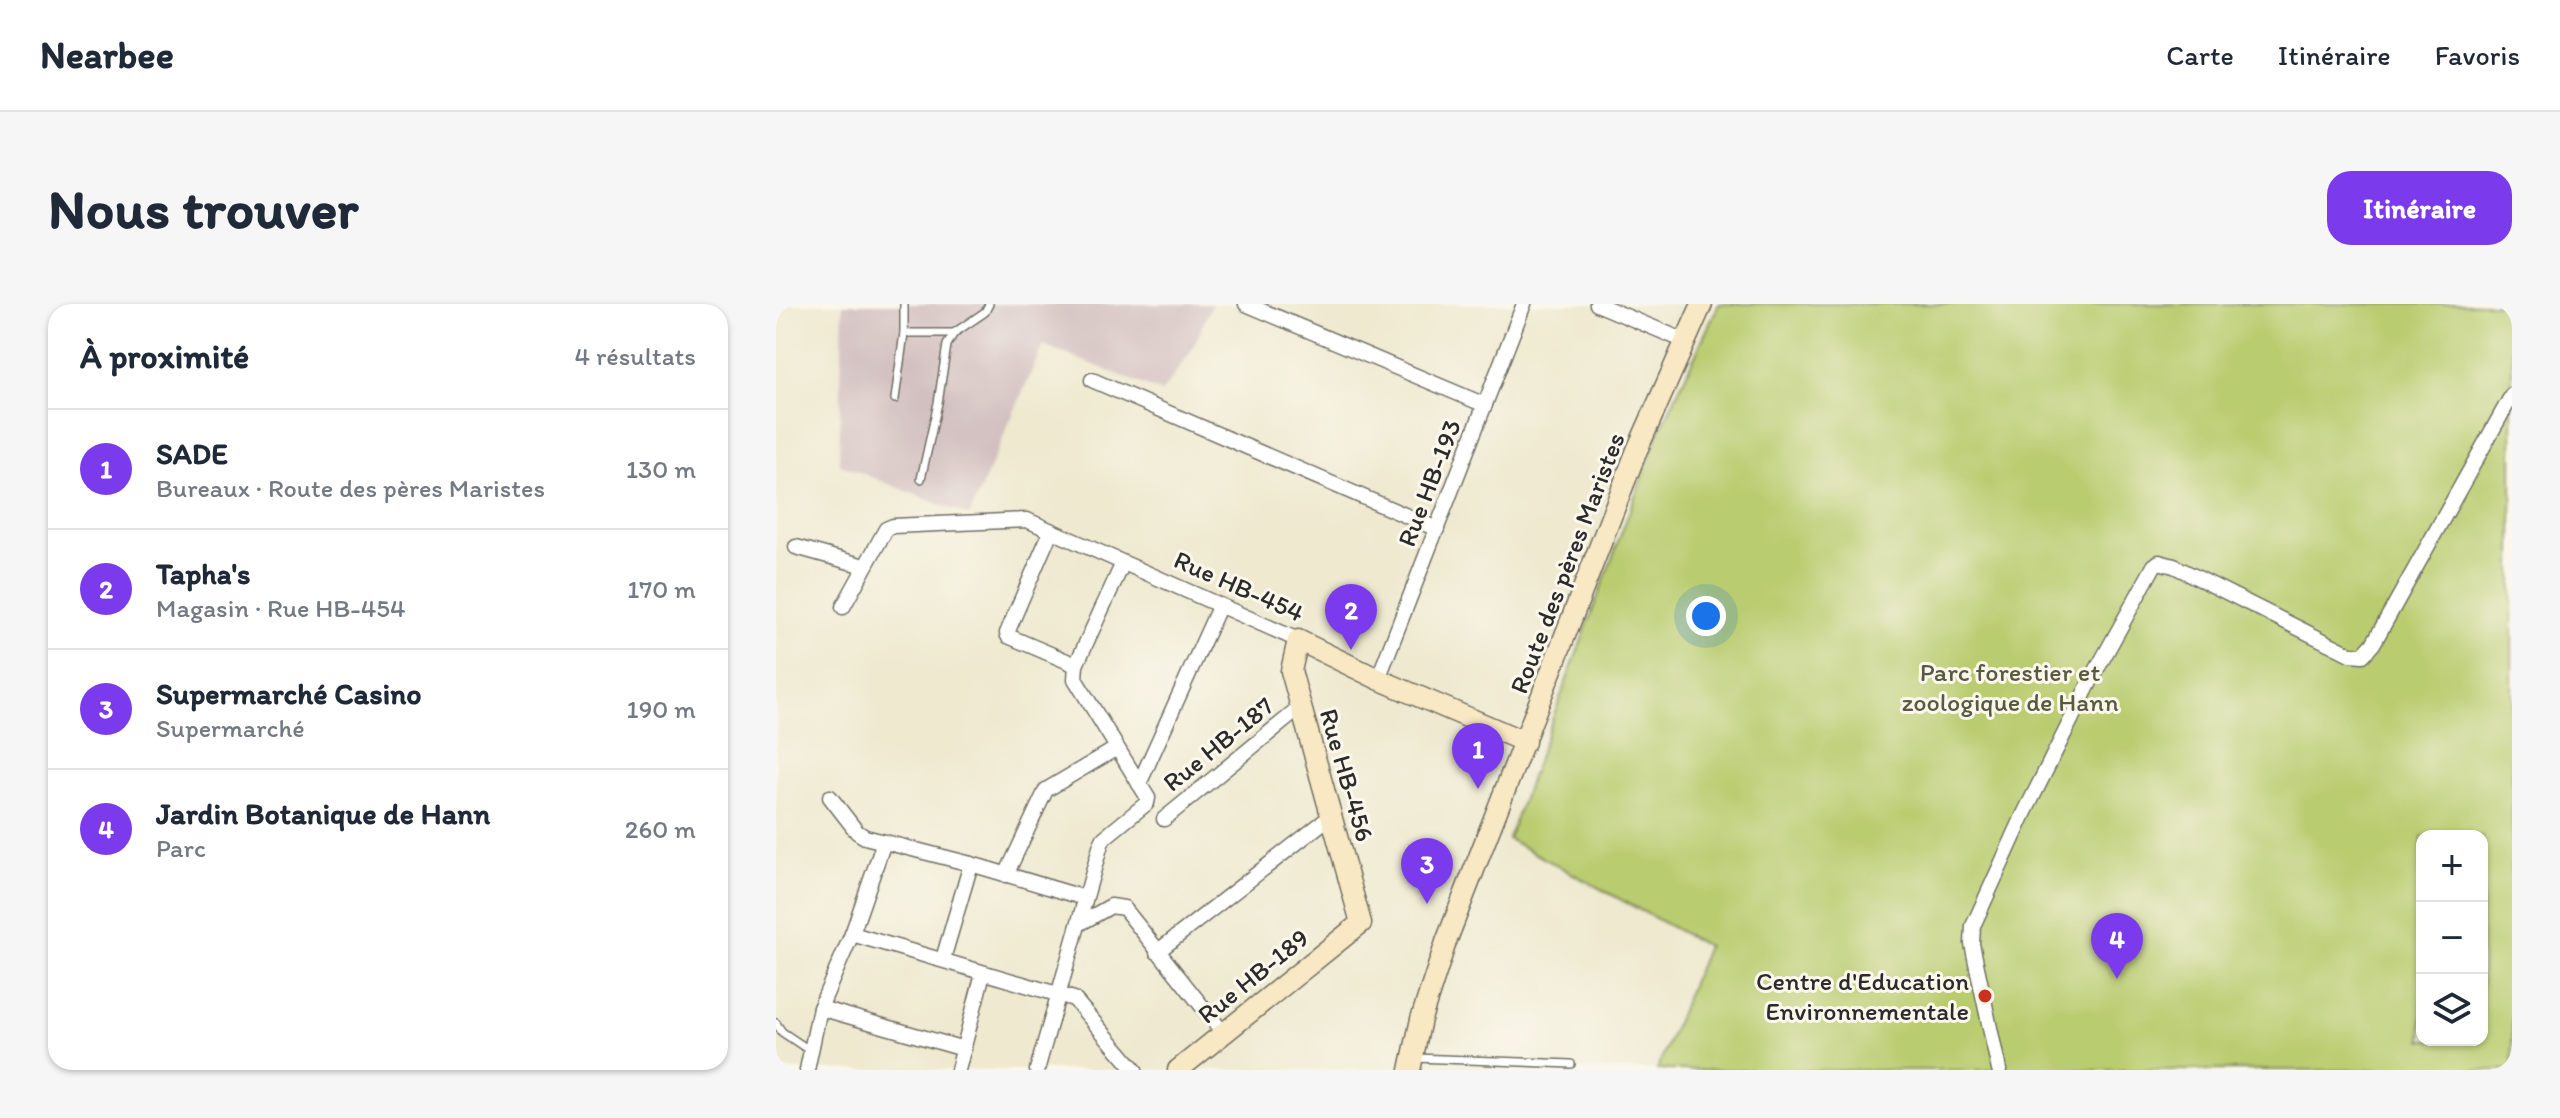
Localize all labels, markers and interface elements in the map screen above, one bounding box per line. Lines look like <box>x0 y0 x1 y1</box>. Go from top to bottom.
text: Nearbee <box>40 32 174 78</box>
text: Carte <box>2166 38 2234 72</box>
text: Itinéraire <box>2278 38 2391 72</box>
text: Favoris <box>2435 38 2520 72</box>
button: Itinéraire <box>2327 171 2512 245</box>
text: Nous trouver <box>48 175 358 242</box>
text: À proximité <box>80 336 249 377</box>
text: 4 résultats <box>575 340 696 372</box>
street label: Rue HB-193 <box>1390 415 1468 551</box>
street label: Route des pères Maristes <box>1502 428 1632 698</box>
text: SADE <box>156 435 228 472</box>
text: 1 <box>100 453 112 485</box>
text: 130 m <box>626 453 696 485</box>
text: Bureaux · Route des pères Maristes <box>156 472 545 504</box>
street label: Rue HB-454 <box>1169 543 1309 629</box>
text: Tapha's <box>156 555 251 592</box>
text: 2 <box>99 573 113 605</box>
text: 170 m <box>627 573 696 605</box>
pin: 2 <box>1325 584 1377 650</box>
text: Magasin · Rue HB-454 <box>156 592 406 624</box>
your location <box>1686 596 1726 636</box>
park label: Parc forestier et zoologique de Hann <box>1901 656 2119 718</box>
text: Supermarché Casino <box>156 675 421 712</box>
street label: Rue HB-187 <box>1156 690 1280 798</box>
text: 3 <box>99 693 113 725</box>
text: 190 m <box>627 693 696 725</box>
street label: Rue HB-456 <box>1313 705 1381 845</box>
text: Supermarché <box>156 712 305 744</box>
pin: 1 <box>1452 723 1504 789</box>
text: Jardin Botanique de Hann <box>156 795 490 832</box>
text: 4 <box>98 813 114 845</box>
text: 260 m <box>625 813 696 845</box>
map controls <box>2416 830 2488 1046</box>
button: + <box>2416 830 2488 902</box>
text: Parc <box>156 832 206 864</box>
pin: 3 <box>1401 838 1453 904</box>
button: − <box>2416 902 2488 974</box>
pin: 4 <box>2091 913 2143 979</box>
street label: Rue HB-189 <box>1191 922 1315 1030</box>
place label: Centre d'Education Environnementale <box>1756 965 1969 1027</box>
button: layers <box>2416 974 2488 1046</box>
marker: Centre d'Education Environnementale <box>1976 987 1994 1005</box>

